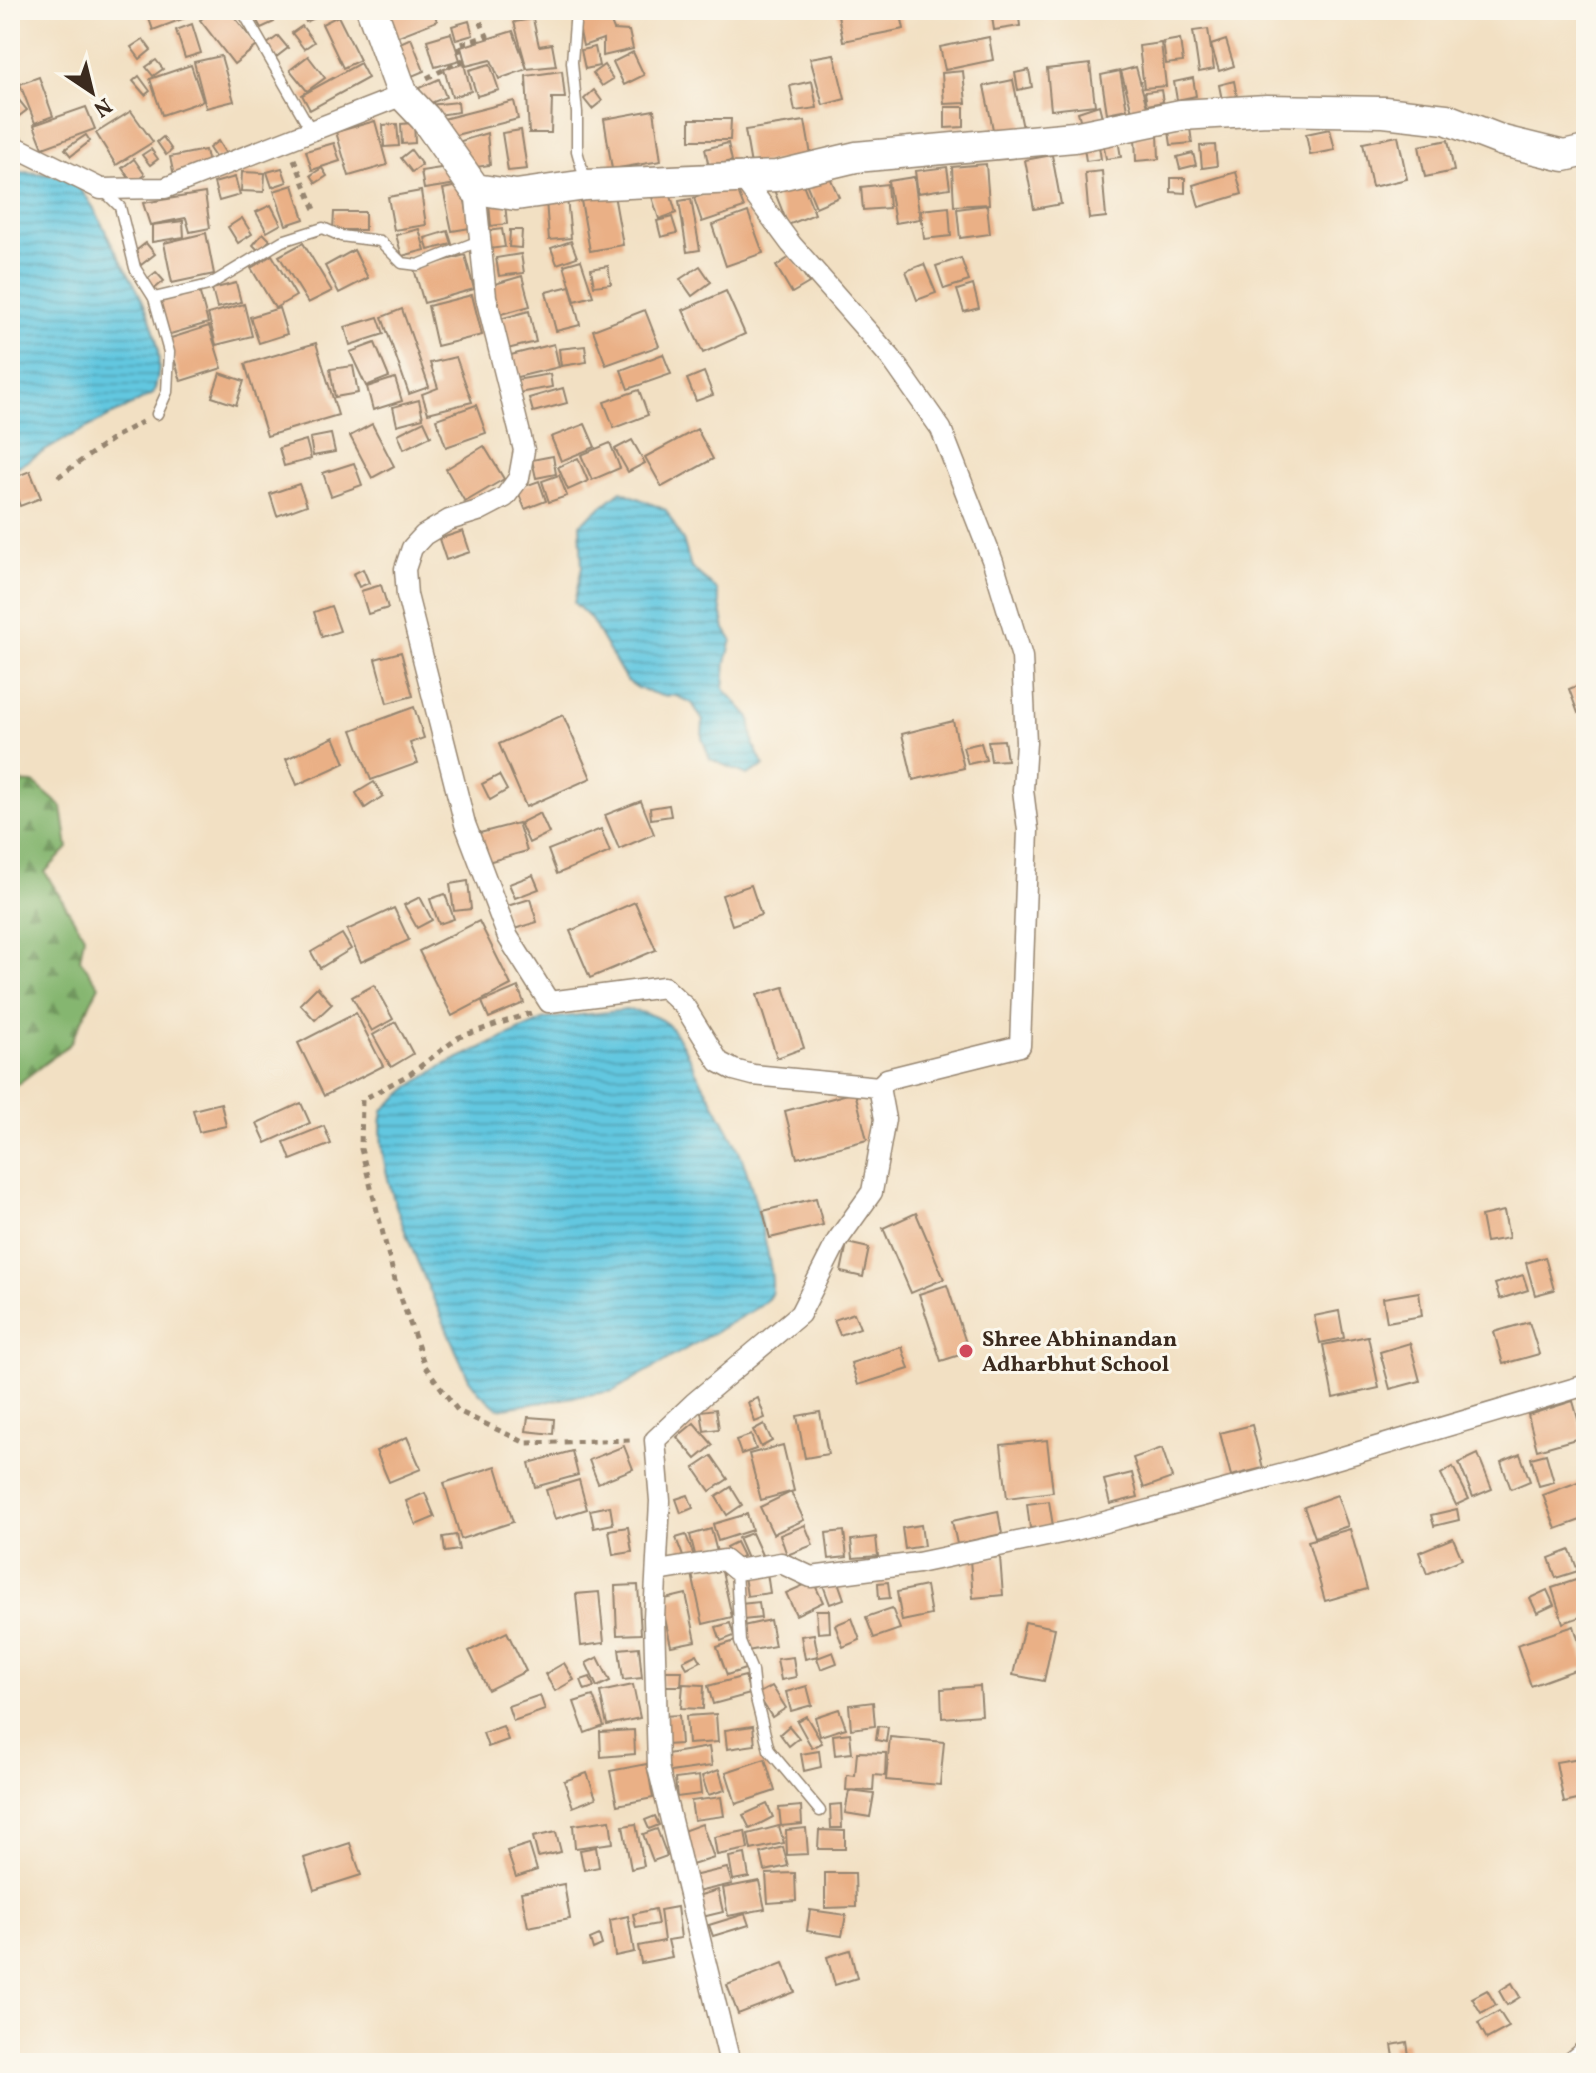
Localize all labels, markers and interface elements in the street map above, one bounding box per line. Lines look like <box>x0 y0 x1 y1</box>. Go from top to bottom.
north arrow <box>52 52 132 132</box>
text: N <box>87 89 117 124</box>
place label: Shree Abhinandan Adharbhut School <box>982 1325 1177 1381</box>
marker: Shree Abhinandan Adharbhut School <box>957 1342 975 1360</box>

